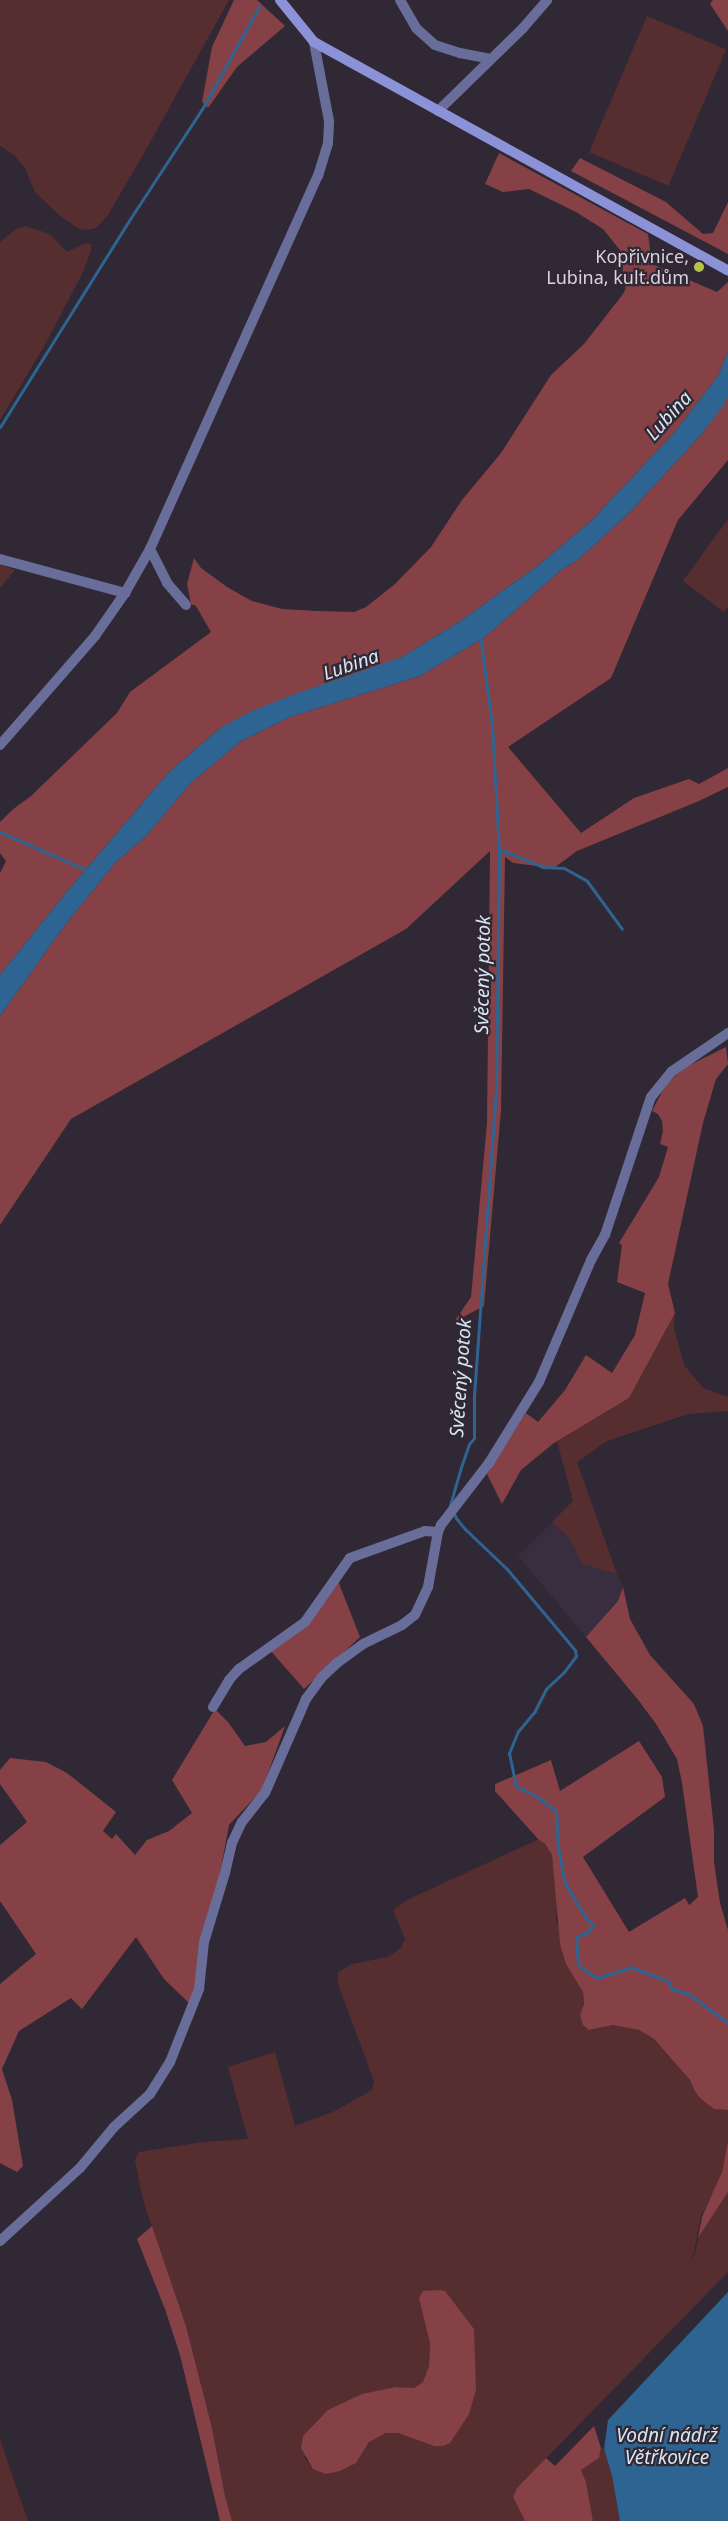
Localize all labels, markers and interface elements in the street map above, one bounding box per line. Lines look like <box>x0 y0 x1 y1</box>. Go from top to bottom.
place label: Kopřivnice, Lubina, kult.dům <box>546 246 689 288</box>
marker: Kopřivnice, Lubina, kult.dům <box>693 261 705 273</box>
water label: Lubina <box>641 387 697 445</box>
water label: Lubina <box>320 645 382 685</box>
water label: Svěcený potok <box>471 915 495 1035</box>
water label: Svěcený potok <box>445 1318 477 1438</box>
water label: Vodní nádrž Větřkovice <box>616 2425 718 2469</box>

